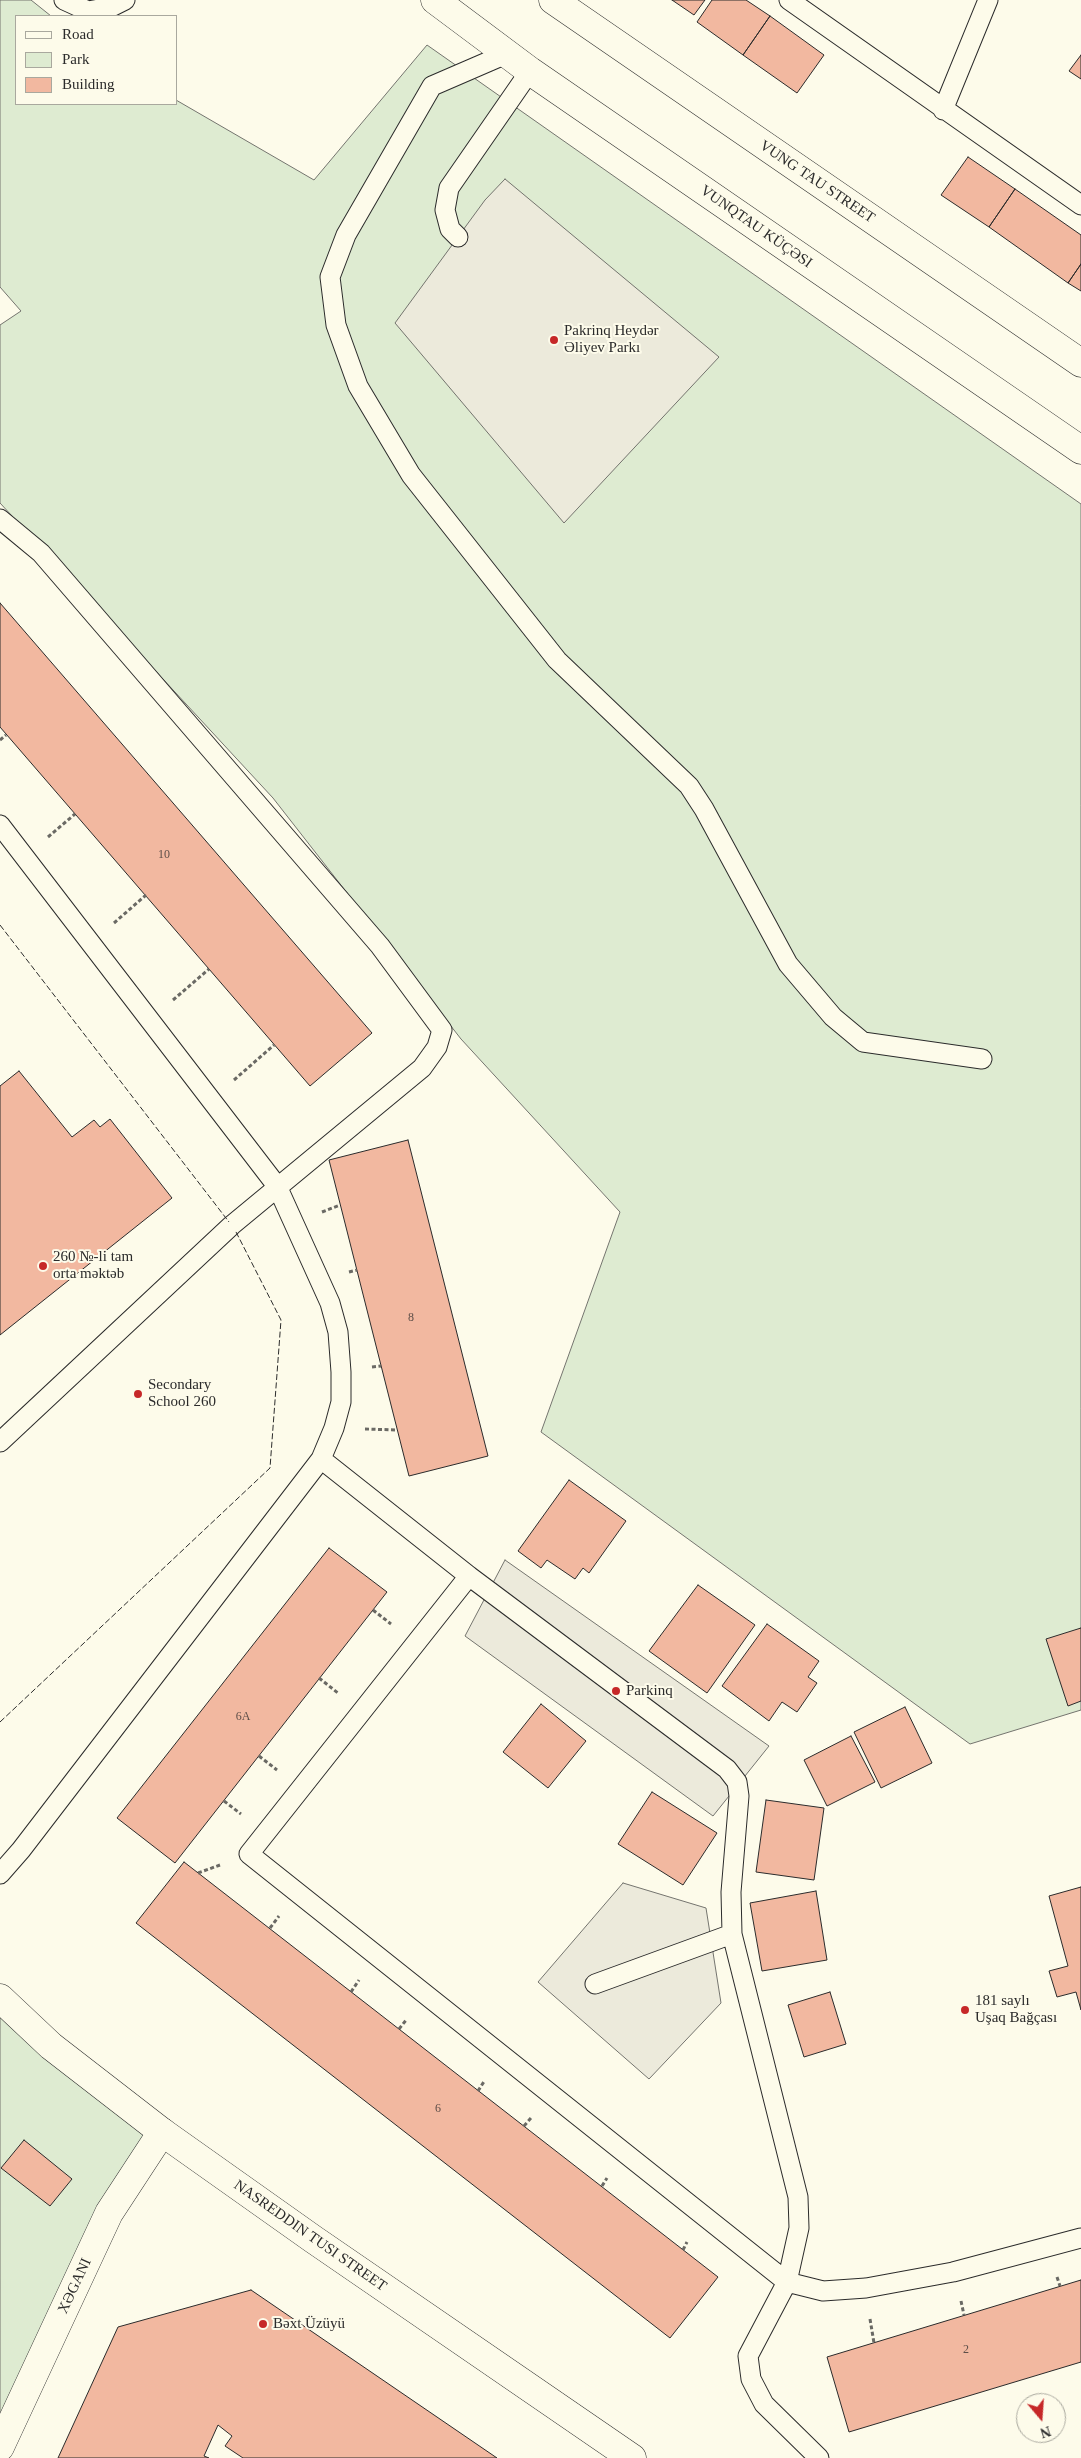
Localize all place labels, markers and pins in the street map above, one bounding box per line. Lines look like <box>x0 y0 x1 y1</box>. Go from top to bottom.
place label: Pakrinq Heydər Əliyev Parkı <box>564 322 659 357</box>
marker: Pakrinq Heydər Əliyev Parkı <box>548 334 560 346</box>
place label: 260 №-li tam orta məktəb <box>53 1248 133 1283</box>
marker: 260 №-li tam orta məktəb <box>37 1260 49 1272</box>
place label: Secondary School 260 <box>148 1376 216 1411</box>
marker: Secondary School 260 <box>132 1388 144 1400</box>
place label: Parkinq <box>626 1682 673 1700</box>
marker: Parkinq <box>610 1685 622 1697</box>
place label: 181 saylı Uşaq Bağçası <box>975 1992 1057 2027</box>
marker: 181 saylı Uşaq Bağçası <box>959 2004 971 2016</box>
place label: Bəxt Üzüyü <box>273 2315 345 2333</box>
marker: Bəxt Üzüyü <box>257 2318 269 2330</box>

